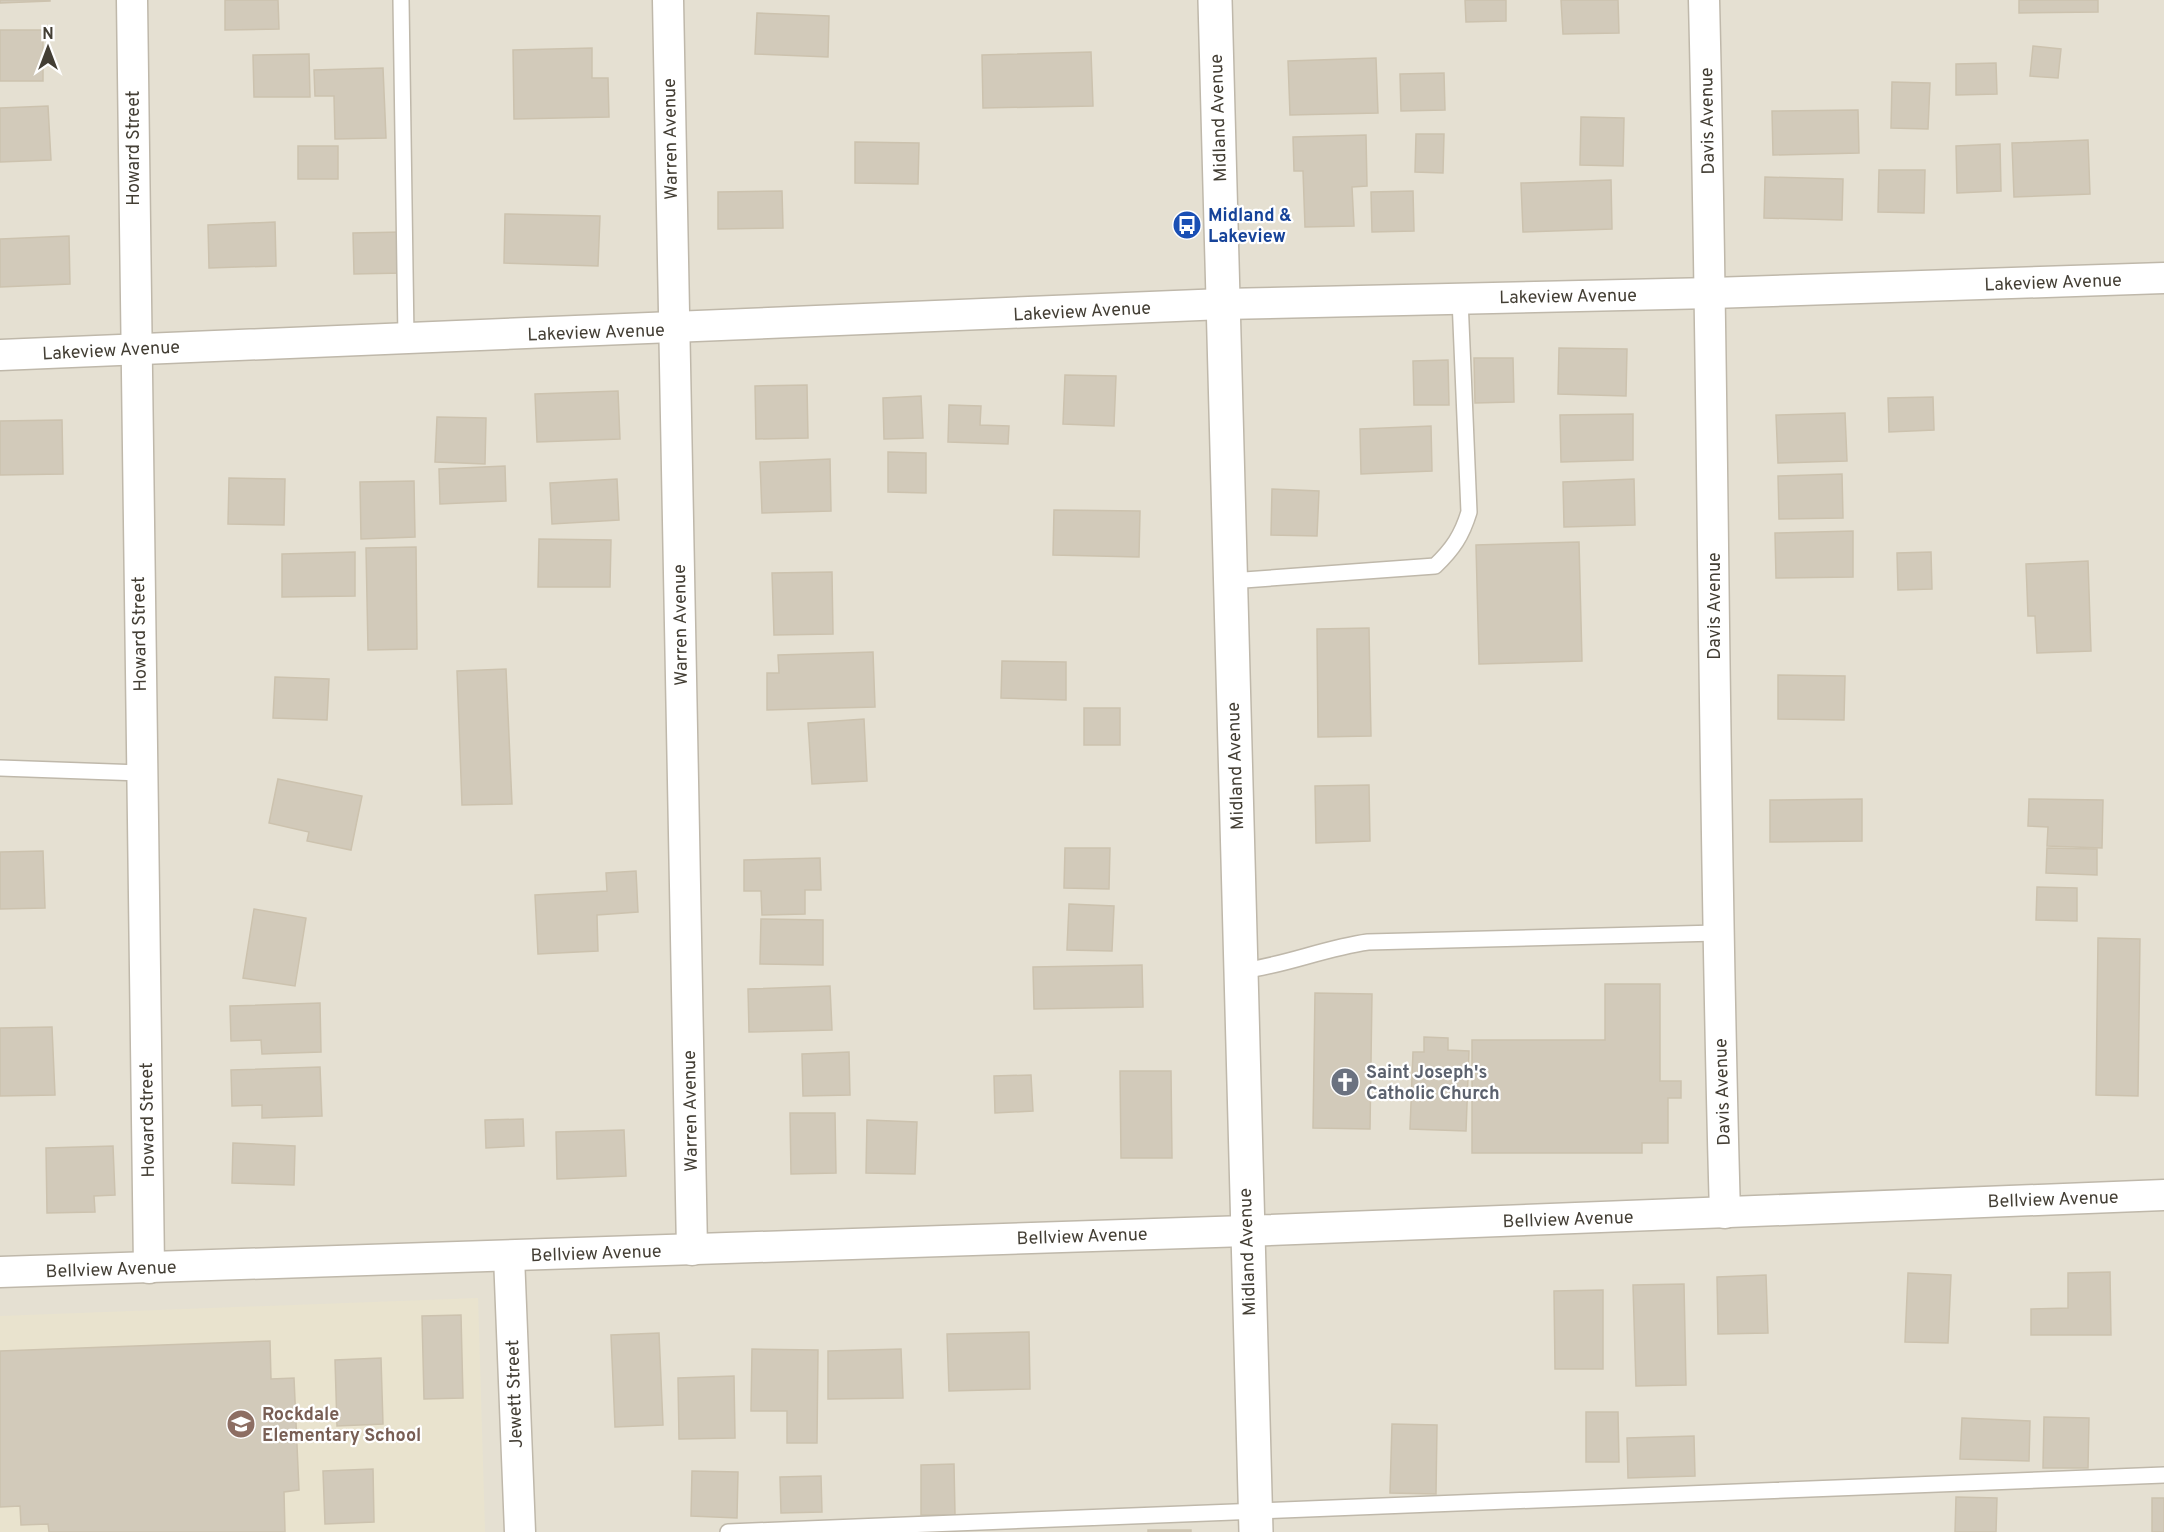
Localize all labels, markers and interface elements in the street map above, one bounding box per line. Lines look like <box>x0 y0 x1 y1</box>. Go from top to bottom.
north arrow <box>18 18 78 78</box>
text: N <box>42 25 54 45</box>
street label: Midland Avenue <box>1206 54 1233 182</box>
street label: Davis Avenue <box>1696 67 1721 175</box>
street label: Warren Avenue <box>659 78 684 200</box>
street label: Howard Street <box>123 90 146 206</box>
place label: Midland & Lakeview <box>1208 205 1292 249</box>
bus stop icon: Midland & Lakeview <box>1171 209 1203 241</box>
street label: Lakeview Avenue <box>1984 270 2122 297</box>
street label: Lakeview Avenue <box>1499 285 1637 310</box>
street label: Lakeview Avenue <box>1013 297 1151 328</box>
street label: Lakeview Avenue <box>527 320 665 347</box>
street label: Lakeview Avenue <box>42 336 180 367</box>
street label: Davis Avenue <box>1704 552 1727 660</box>
street label: Warren Avenue <box>669 564 694 686</box>
street label: Howard Street <box>128 576 153 692</box>
street label: Midland Avenue <box>1223 702 1250 830</box>
street label: Davis Avenue <box>1710 1038 1737 1146</box>
street label: Warren Avenue <box>679 1050 704 1172</box>
street label: Howard Street <box>136 1062 161 1178</box>
place label: Saint Joseph's Catholic Church <box>1366 1062 1500 1106</box>
church icon: Saint Joseph's Catholic Church <box>1329 1066 1361 1098</box>
street label: Bellview Avenue <box>1987 1187 2119 1214</box>
street label: Midland Avenue <box>1235 1188 1262 1316</box>
street label: Bellview Avenue <box>1502 1207 1634 1234</box>
street label: Bellview Avenue <box>1016 1224 1148 1251</box>
street label: Bellview Avenue <box>530 1241 662 1268</box>
street label: Bellview Avenue <box>45 1257 177 1284</box>
street label: Jewett Street <box>502 1339 529 1449</box>
place label: Rockdale Elementary School <box>262 1404 421 1448</box>
school or university icon: Rockdale Elementary School <box>225 1408 257 1440</box>

